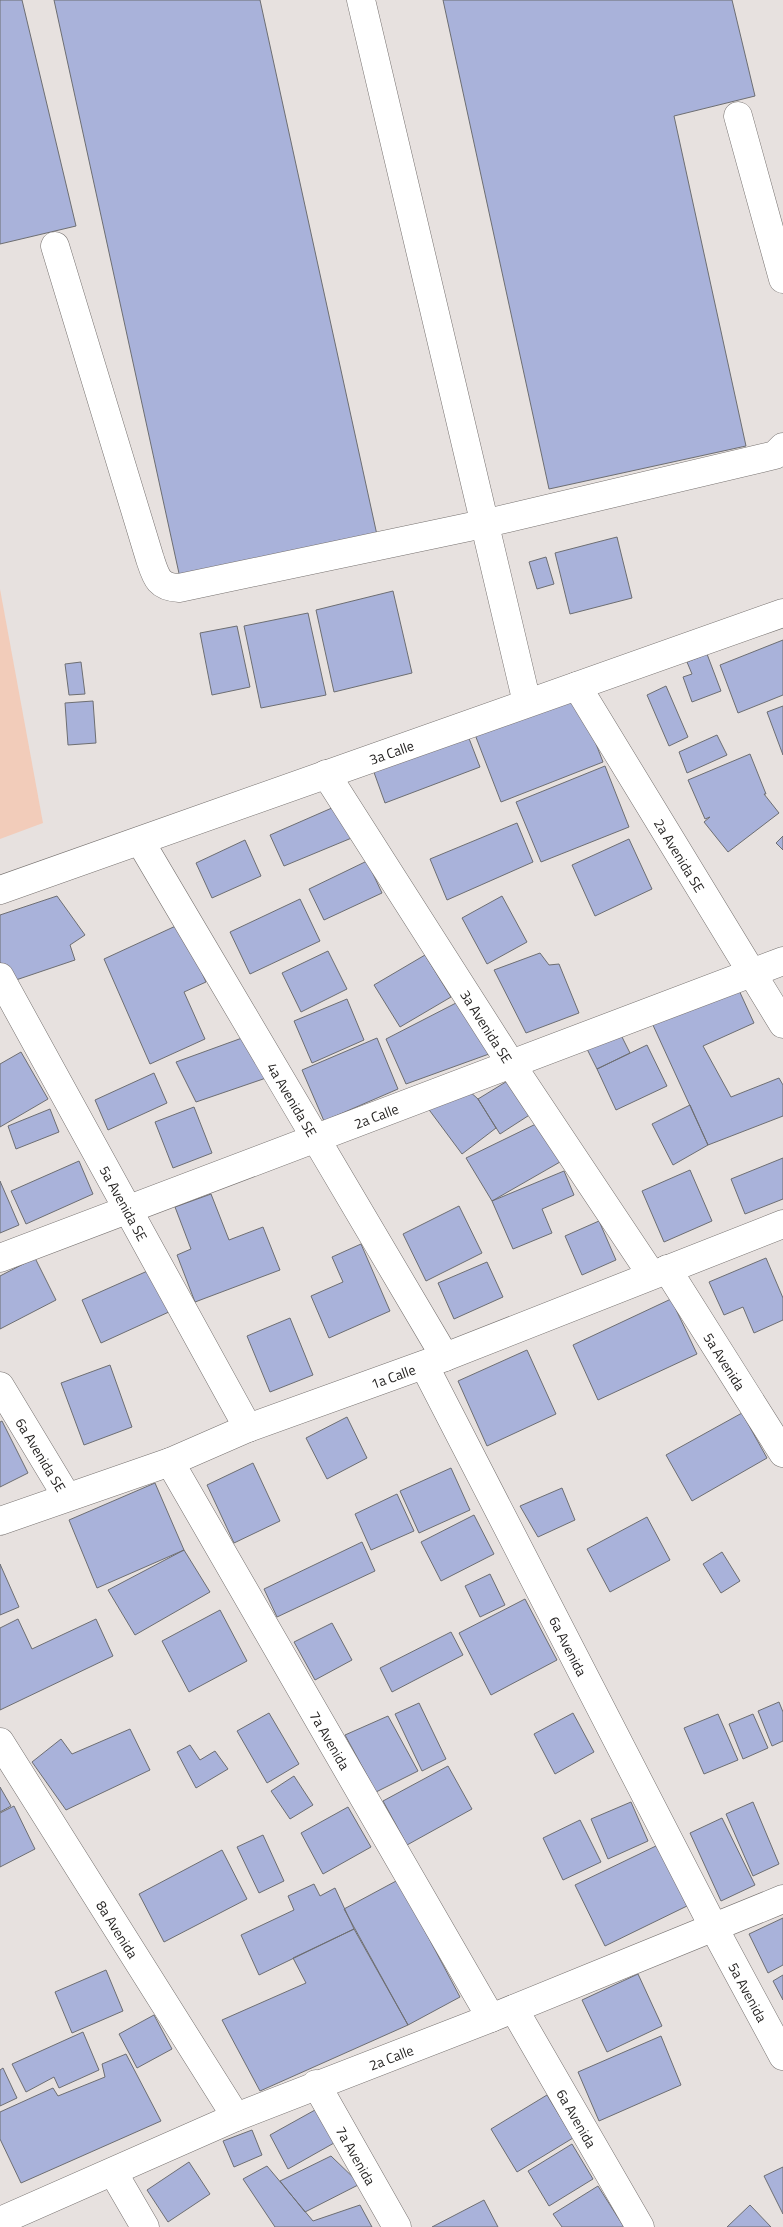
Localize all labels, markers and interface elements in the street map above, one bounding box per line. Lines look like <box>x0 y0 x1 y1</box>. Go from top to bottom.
street label: 3a Calle <box>366 734 416 769</box>
street label: 2a Avenida SE <box>649 814 711 896</box>
street label: 3a Avenida SE <box>456 985 518 1067</box>
street label: 4a Avenida SE <box>262 1058 323 1141</box>
street label: 2a Calle <box>351 1097 401 1133</box>
street label: 5a Avenida SE <box>95 1162 154 1245</box>
street label: 5a Avenida <box>699 1328 751 1394</box>
street label: 1a Calle <box>368 1358 418 1393</box>
street label: 6a Avenida SE <box>11 1413 72 1496</box>
street label: 6a Avenida <box>545 1612 593 1680</box>
street label: 7a Avenida <box>305 1707 356 1773</box>
street label: 8a Avenida <box>92 1896 144 1962</box>
street label: 5a Avenida <box>724 1959 773 2025</box>
street label: 2a Calle <box>366 2039 416 2075</box>
street label: 6a Avenida <box>552 2085 602 2151</box>
street label: 7a Avenida <box>331 2122 382 2189</box>

